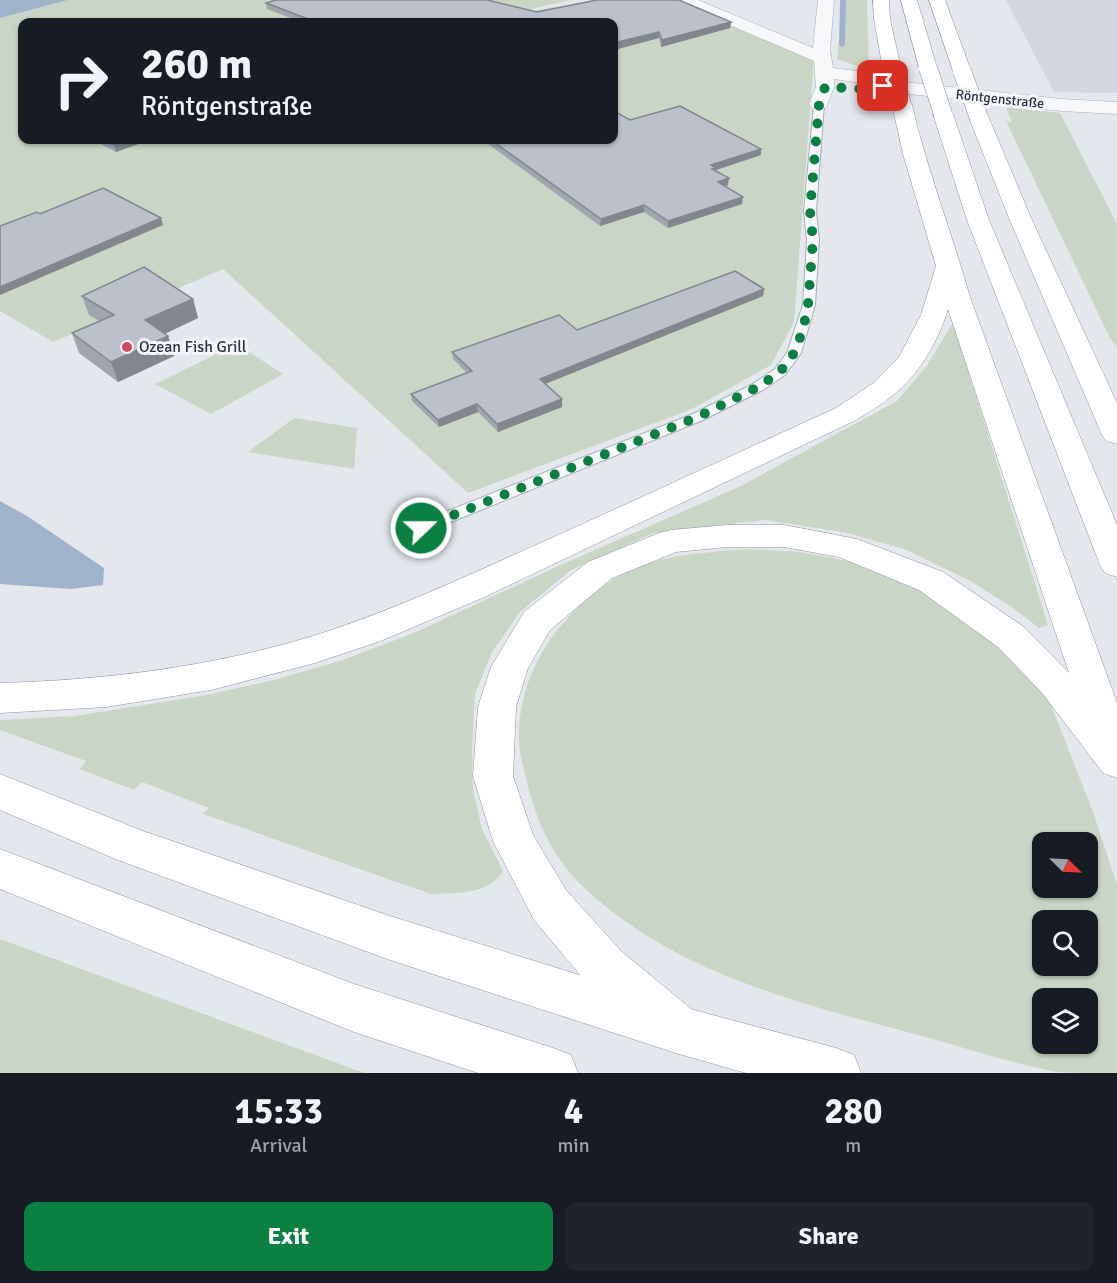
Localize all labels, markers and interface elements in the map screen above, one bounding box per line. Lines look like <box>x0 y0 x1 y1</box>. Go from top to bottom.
text: 260 m <box>141 39 252 90</box>
icon: right <box>42 42 120 120</box>
pin <box>857 60 908 111</box>
icon: arrive <box>866 69 899 102</box>
street label: Röntgenstraße <box>955 86 1045 112</box>
text: Röntgenstraße <box>141 90 313 123</box>
place label: Ozean Fish Grill <box>139 337 247 357</box>
marker: Ozean Fish Grill <box>120 340 134 354</box>
position arrow <box>389 496 453 560</box>
north arrow <box>1032 832 1098 898</box>
map controls <box>1032 832 1098 1054</box>
button: search <box>1032 910 1098 976</box>
button: layers <box>1032 988 1098 1054</box>
text: 15:33 <box>235 1089 323 1134</box>
text: 4 <box>564 1089 583 1134</box>
text: 280 <box>824 1089 882 1134</box>
text: Arrival <box>250 1133 307 1158</box>
text: min <box>557 1133 590 1158</box>
text: m <box>845 1133 861 1158</box>
button: Exit <box>24 1202 553 1271</box>
button: Share <box>565 1202 1093 1271</box>

